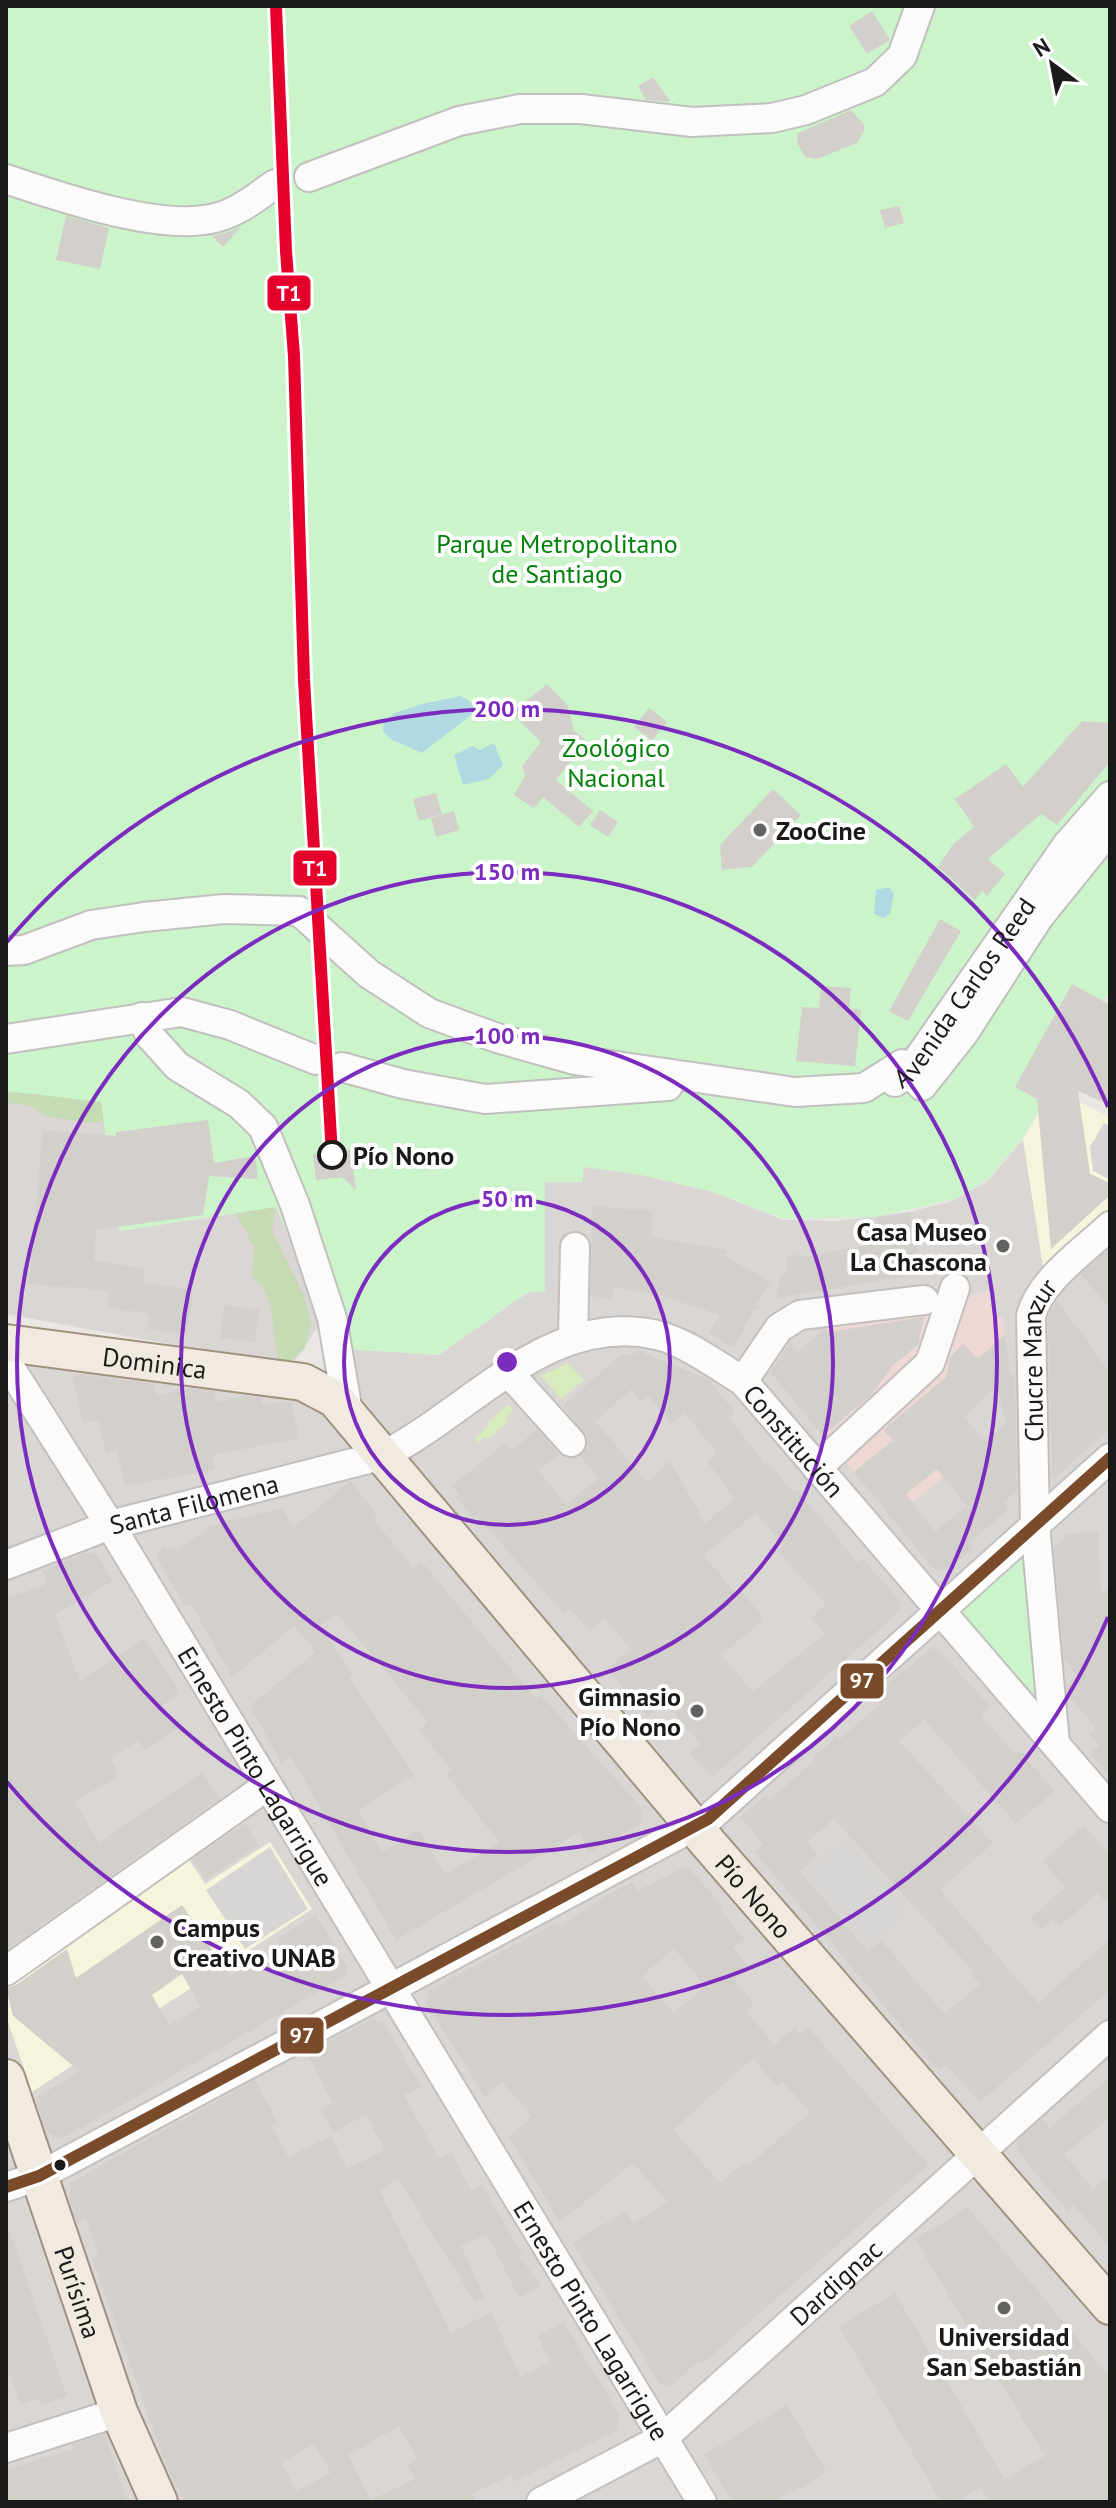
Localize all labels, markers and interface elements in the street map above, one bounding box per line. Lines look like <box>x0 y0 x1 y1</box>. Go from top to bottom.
north arrow <box>1012 24 1092 104</box>
text: N <box>1028 31 1055 63</box>
line badge: T1 <box>266 274 312 312</box>
text: T1 <box>277 279 301 307</box>
park label: Parque Metropolitano de Santiago <box>436 527 678 590</box>
text: 200 m <box>474 693 540 724</box>
park label: Zoológico Nacional <box>562 731 670 794</box>
place label: ZooCine <box>776 814 866 847</box>
marker: ZooCine <box>751 821 769 839</box>
line badge: T1 <box>292 849 338 887</box>
text: T1 <box>303 854 327 882</box>
text: 150 m <box>474 856 540 887</box>
street label: Avenida Carlos Reed <box>887 891 1042 1095</box>
text: 100 m <box>474 1020 540 1051</box>
place label: Pío Nono <box>353 1139 454 1172</box>
marker: Pío Nono <box>318 1141 346 1169</box>
text: 50 m <box>481 1183 533 1214</box>
place label: Casa Museo La Chascona <box>850 1215 987 1278</box>
marker: Casa Museo La Chascona <box>994 1237 1012 1255</box>
street label: Chucre Manzur <box>1014 1271 1063 1442</box>
street label: Dominica <box>101 1339 209 1386</box>
centre of rings <box>493 1348 521 1376</box>
street label: Constitución <box>737 1377 852 1504</box>
street label: Santa Filomena <box>106 1466 282 1541</box>
street label: Ernesto Pinto Lagarrigue <box>171 1640 341 1892</box>
line badge: 97 <box>839 1662 885 1700</box>
text: 97 <box>850 1666 874 1694</box>
place label: Gimnasio Pío Nono <box>578 1680 681 1743</box>
marker: Gimnasio Pío Nono <box>688 1702 706 1720</box>
street label: Pío Nono <box>709 1847 800 1945</box>
place label: Campus Creativo UNAB <box>173 1911 336 1974</box>
marker: Campus Creativo UNAB <box>148 1933 166 1951</box>
line badge: 97 <box>279 2016 325 2055</box>
text: 97 <box>290 2021 314 2049</box>
unlabelled marker <box>52 2157 68 2173</box>
street label: Ernesto Pinto Lagarrigue <box>507 2194 677 2446</box>
street label: Dardignac <box>783 2233 888 2332</box>
street label: Purísima <box>48 2242 109 2343</box>
marker: Universidad San Sebastián <box>995 2299 1013 2317</box>
place label: Universidad San Sebastián <box>926 2320 1082 2383</box>

